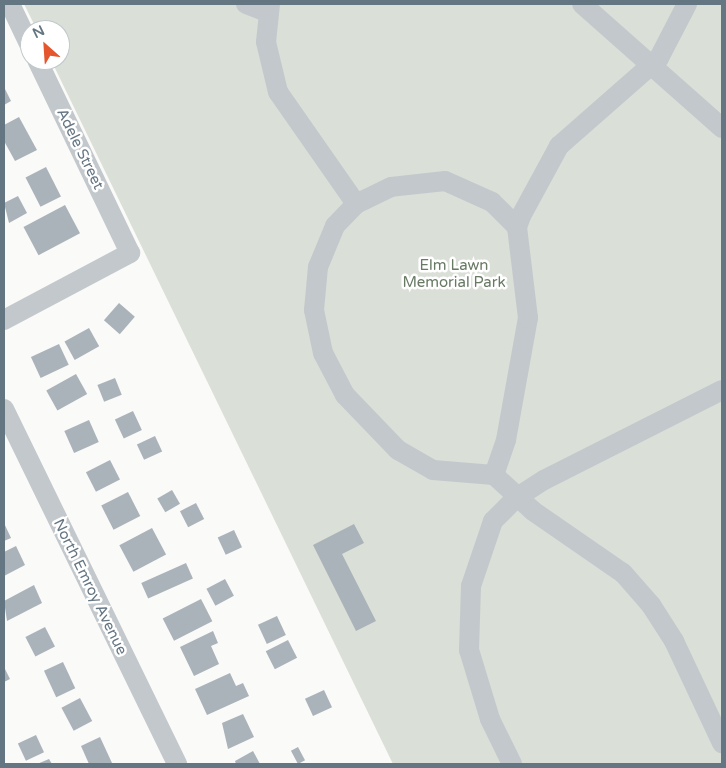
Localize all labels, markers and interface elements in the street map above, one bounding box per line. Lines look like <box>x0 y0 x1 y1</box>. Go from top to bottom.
north arrow <box>20 20 70 70</box>
text: N <box>30 22 47 42</box>
street label: Adele Street <box>53 106 107 192</box>
park label: Elm Lawn Memorial Park <box>402 256 506 291</box>
street label: North Emroy Avenue <box>49 516 131 658</box>

